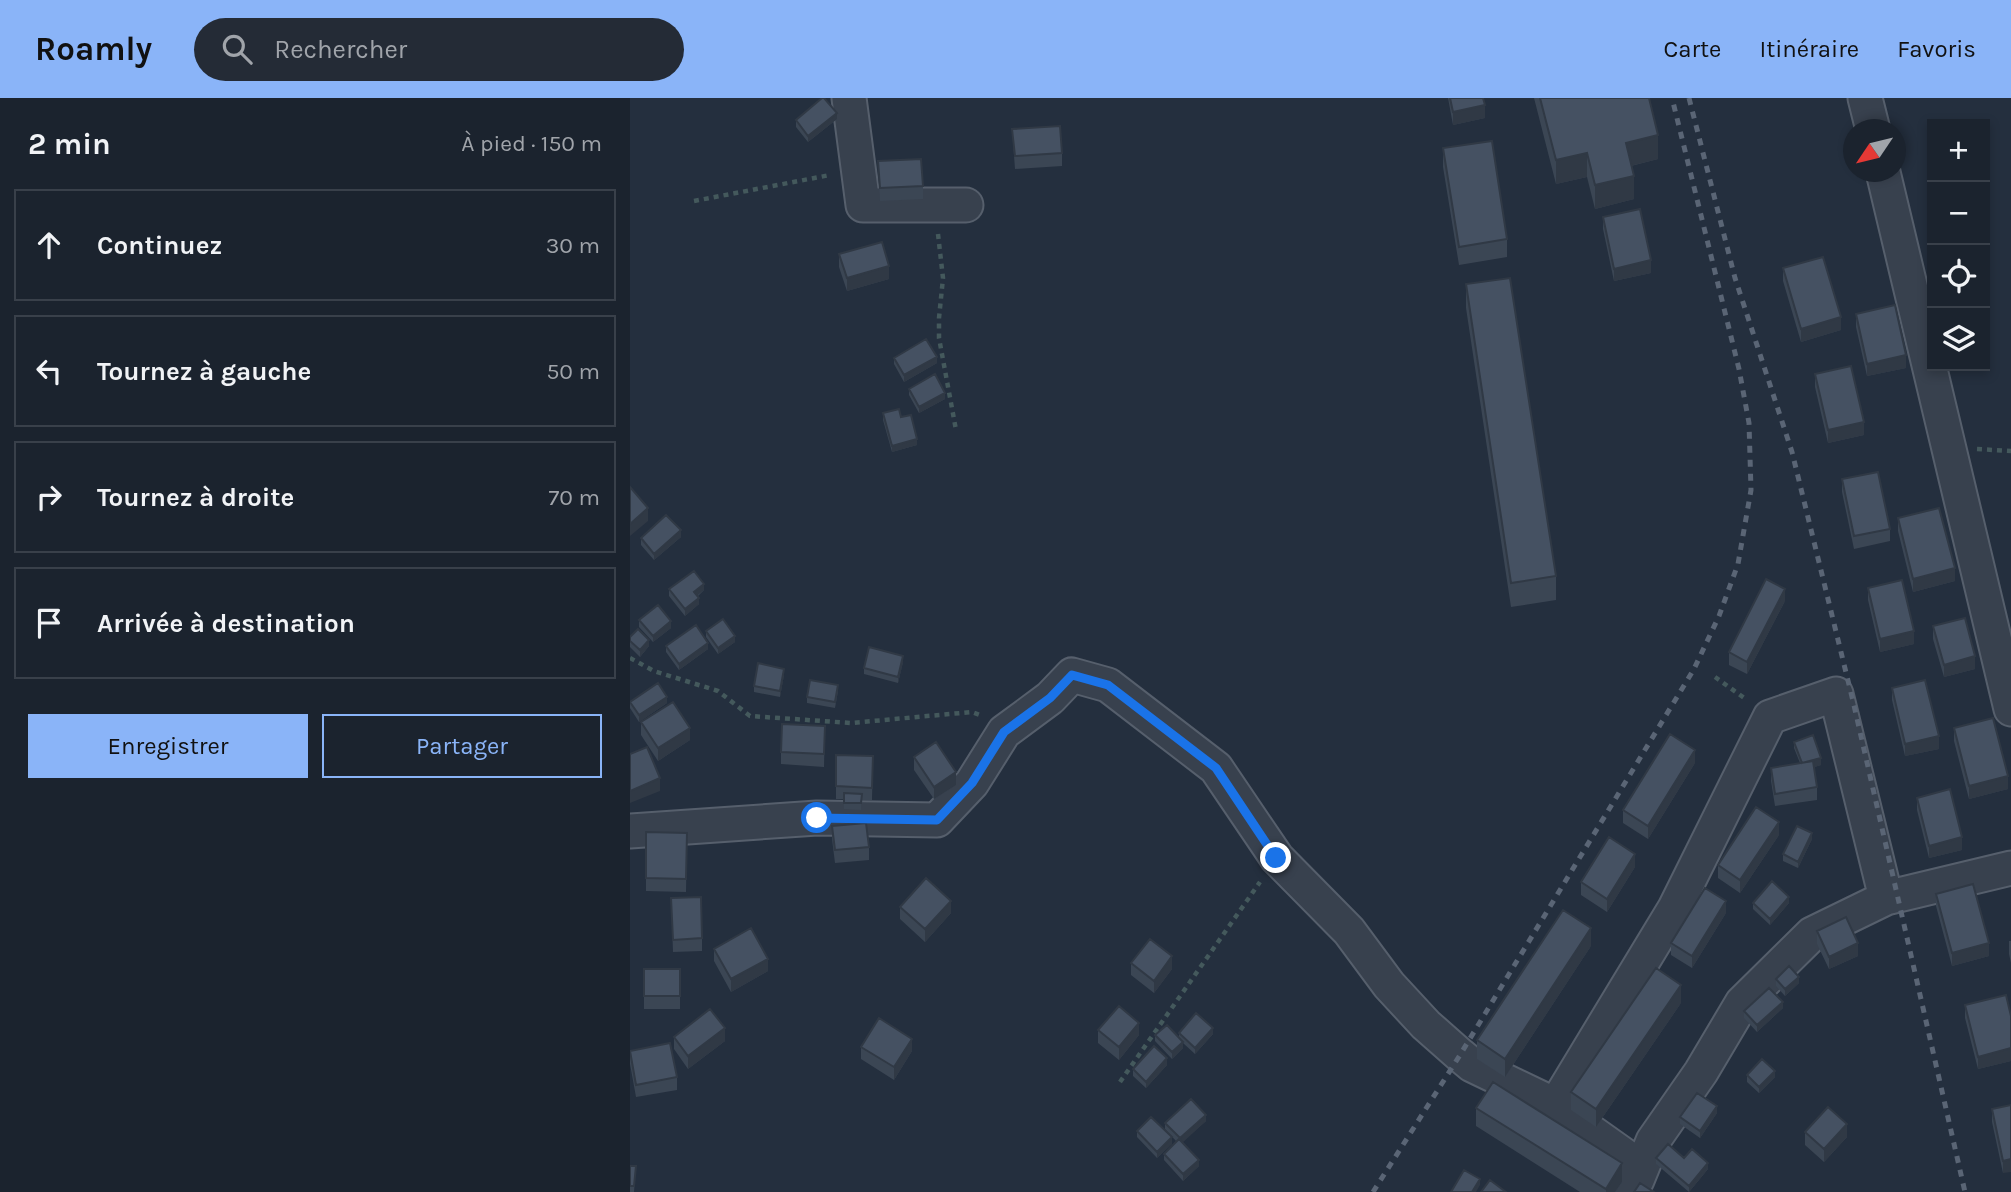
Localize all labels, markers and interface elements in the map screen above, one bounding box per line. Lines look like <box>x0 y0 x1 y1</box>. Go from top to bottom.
search box <box>194 18 684 81</box>
text: Roamly <box>35 30 152 68</box>
icon: search <box>218 30 256 68</box>
text: Rechercher <box>274 34 407 65</box>
text: Carte <box>1663 35 1721 63</box>
text: Itinéraire <box>1759 35 1859 63</box>
text: Favoris <box>1897 35 1976 63</box>
north arrow <box>1843 119 1906 182</box>
map controls <box>1927 119 1990 371</box>
button: + <box>1927 119 1990 182</box>
text: 2 min <box>28 126 111 162</box>
text: À pied · 150 m <box>461 130 602 157</box>
button: − <box>1927 182 1990 245</box>
icon: ahead <box>30 226 68 264</box>
text: Continuez <box>97 230 222 261</box>
text: 30 m <box>546 232 600 259</box>
button: locate <box>1927 245 1990 308</box>
button: layers <box>1927 308 1990 371</box>
icon: left <box>30 352 68 390</box>
text: Tournez à gauche <box>97 356 311 387</box>
text: 50 m <box>546 358 600 385</box>
icon: right <box>30 478 68 516</box>
text: Tournez à droite <box>97 482 294 513</box>
text: 70 m <box>549 484 600 511</box>
icon: arrive <box>30 604 68 642</box>
text: Arrivée à destination <box>97 608 355 639</box>
button: Enregistrer <box>28 714 308 778</box>
button: Partager <box>322 714 602 778</box>
route start <box>801 802 832 833</box>
route end <box>1260 842 1291 873</box>

